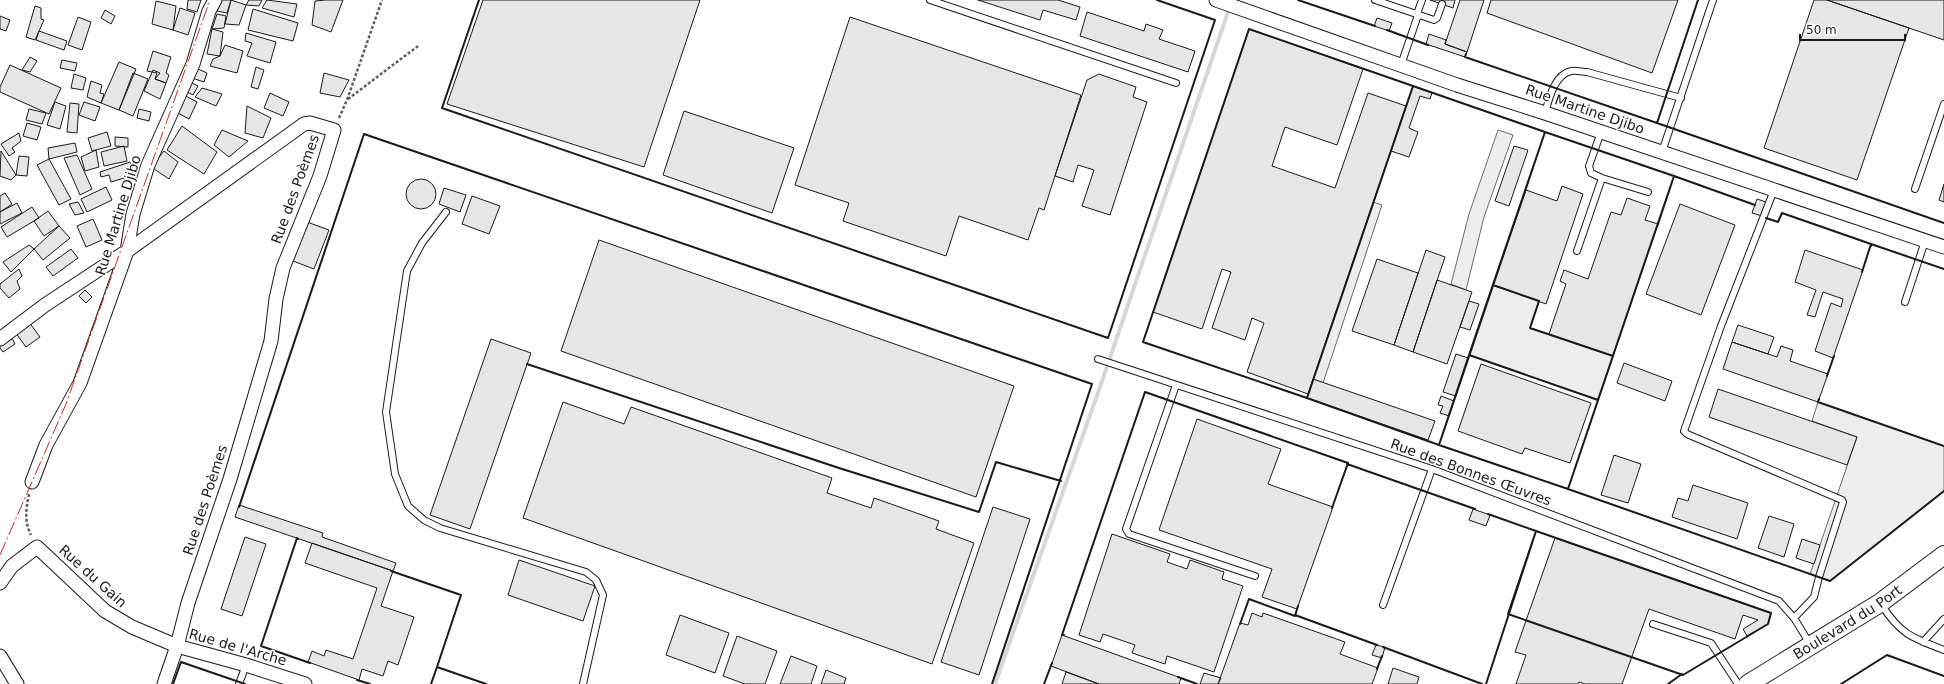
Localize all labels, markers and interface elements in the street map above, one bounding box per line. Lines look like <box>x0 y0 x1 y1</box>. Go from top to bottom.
scale bar <box>1800 16 1905 42</box>
text: 50 m <box>1806 23 1837 37</box>
street label: Rue Martine Djibo <box>1523 81 1647 137</box>
street label: Rue des Poèmes <box>268 132 322 246</box>
street label: Rue Martine Djibo <box>92 153 144 277</box>
street label: Rue des Bonnes Œuvres <box>1388 435 1554 509</box>
street label: Rue des Poèmes <box>180 443 230 557</box>
street label: Rue du Gain <box>56 541 130 611</box>
street label: Boulevard du Port <box>1790 581 1905 662</box>
street label: Rue de l'Arche <box>187 625 289 669</box>

